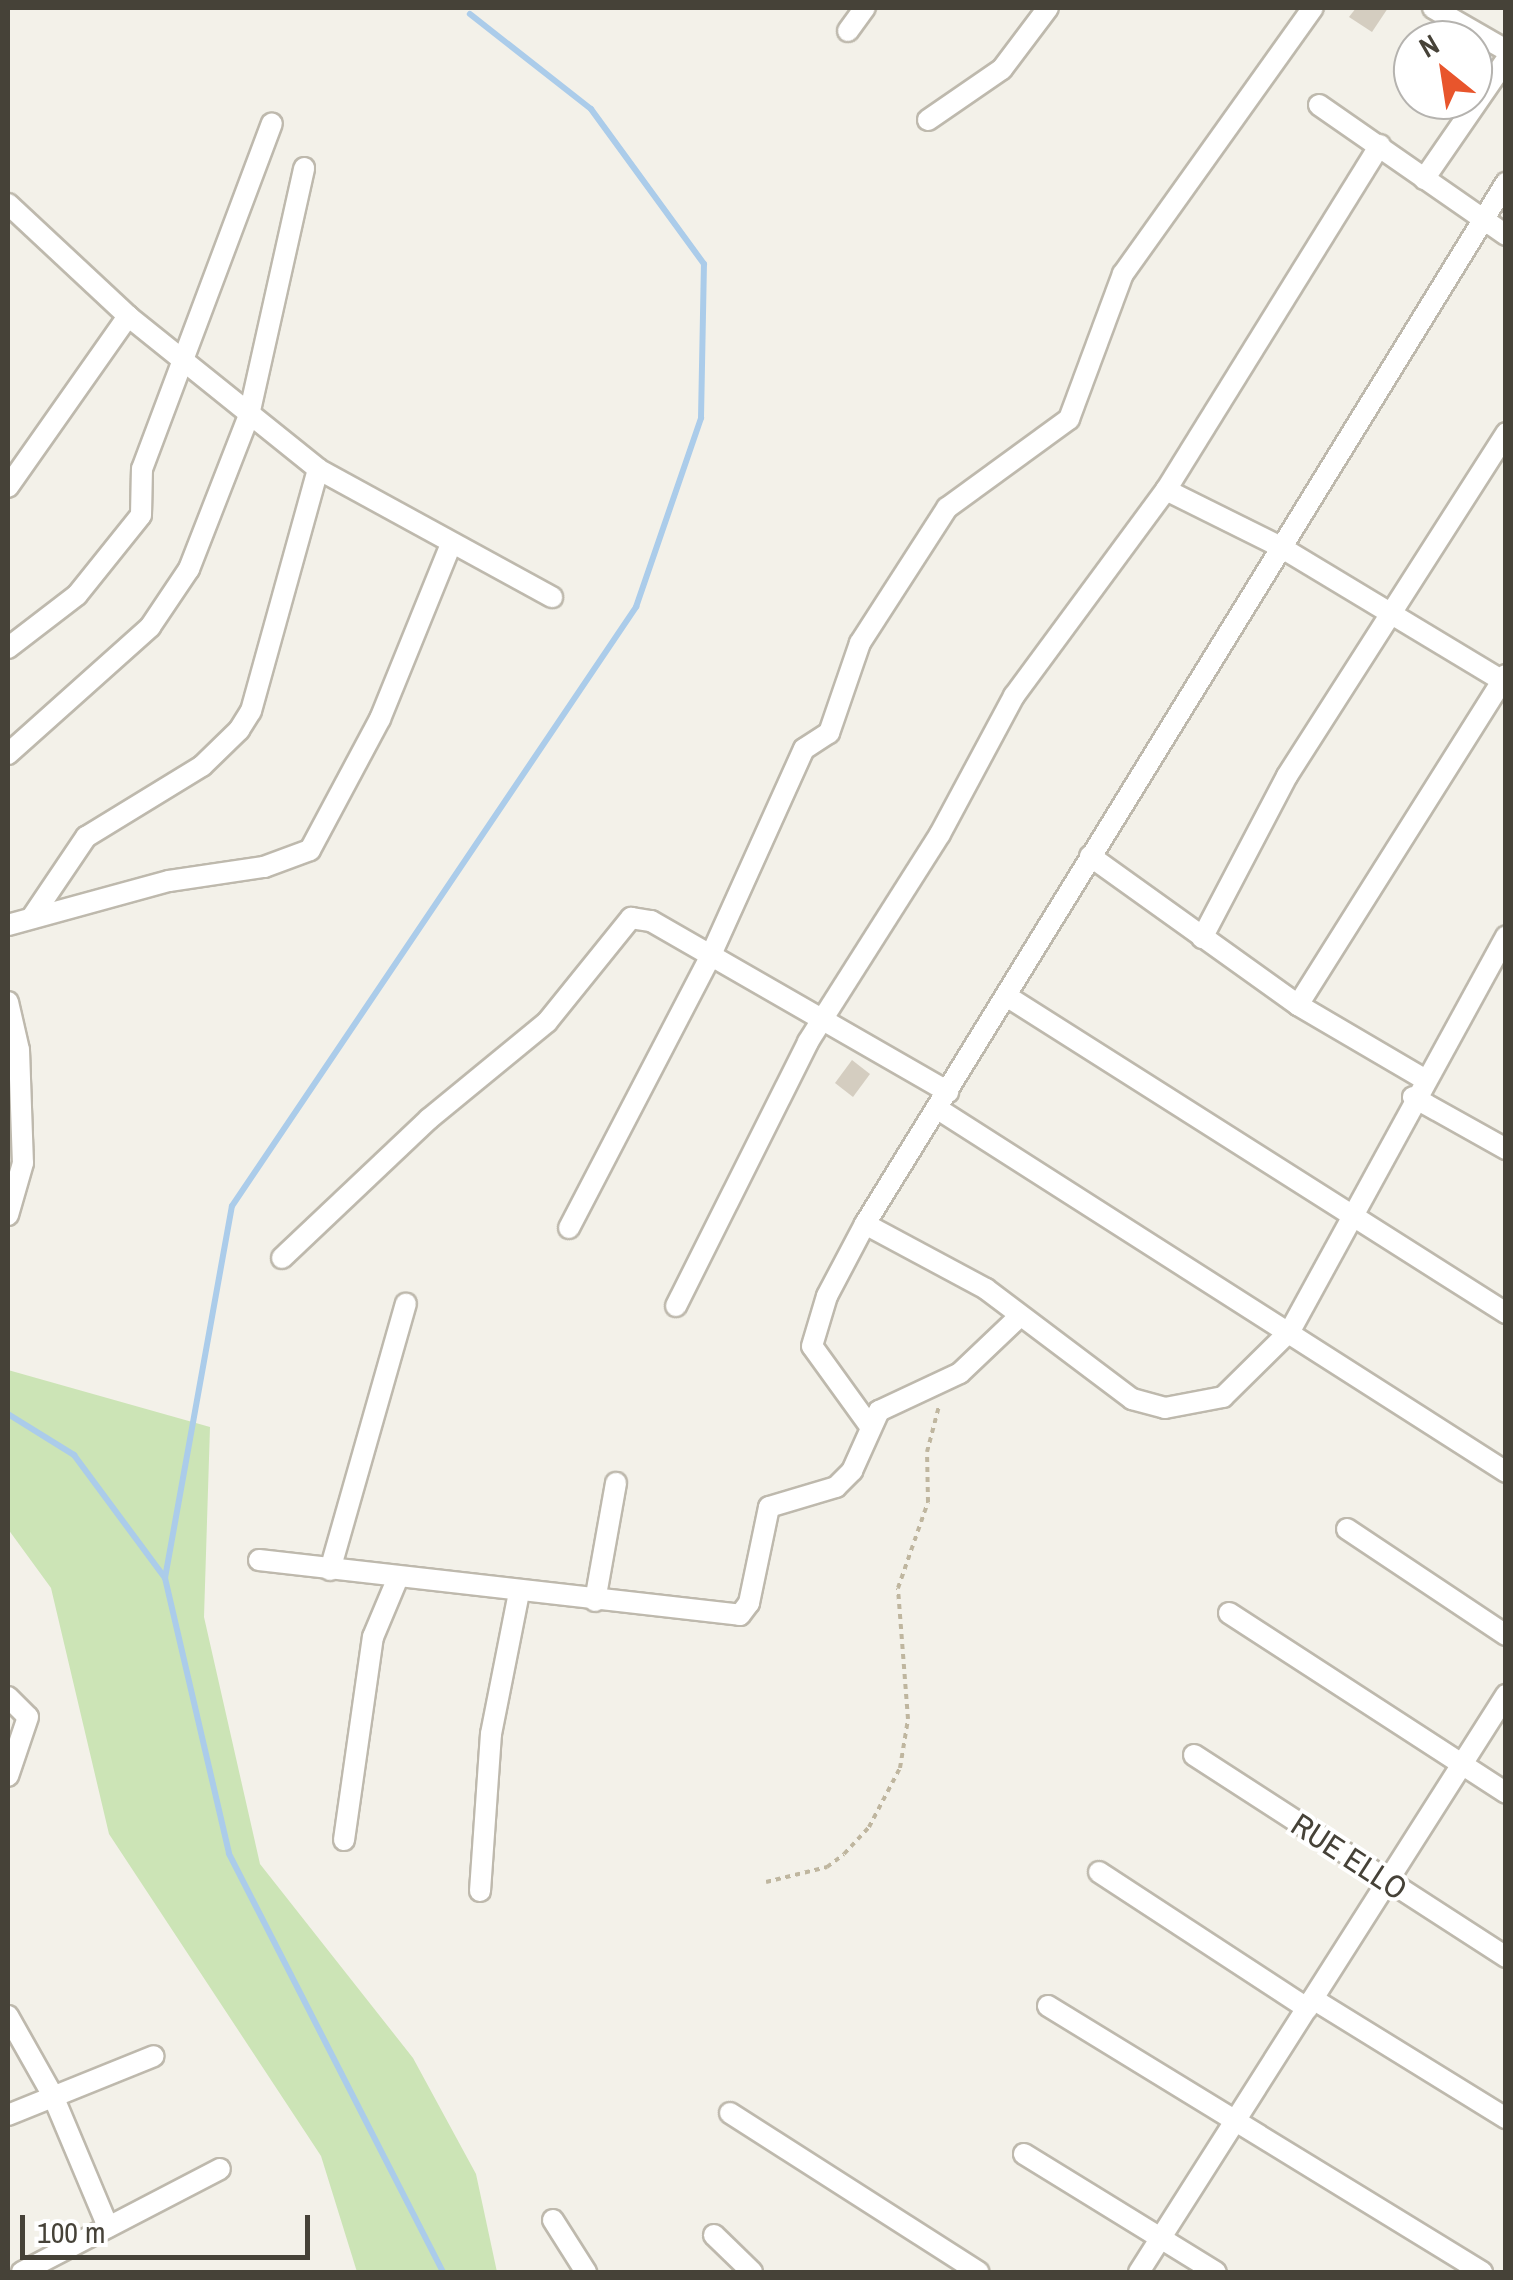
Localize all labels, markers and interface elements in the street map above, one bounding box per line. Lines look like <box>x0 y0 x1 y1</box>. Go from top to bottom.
north arrow <box>1393 20 1493 120</box>
text: N <box>1412 25 1446 66</box>
street label: RUE ELLO <box>1284 1806 1414 1908</box>
scale bar <box>25 2195 315 2257</box>
text: 100 m <box>37 2212 105 2252</box>

